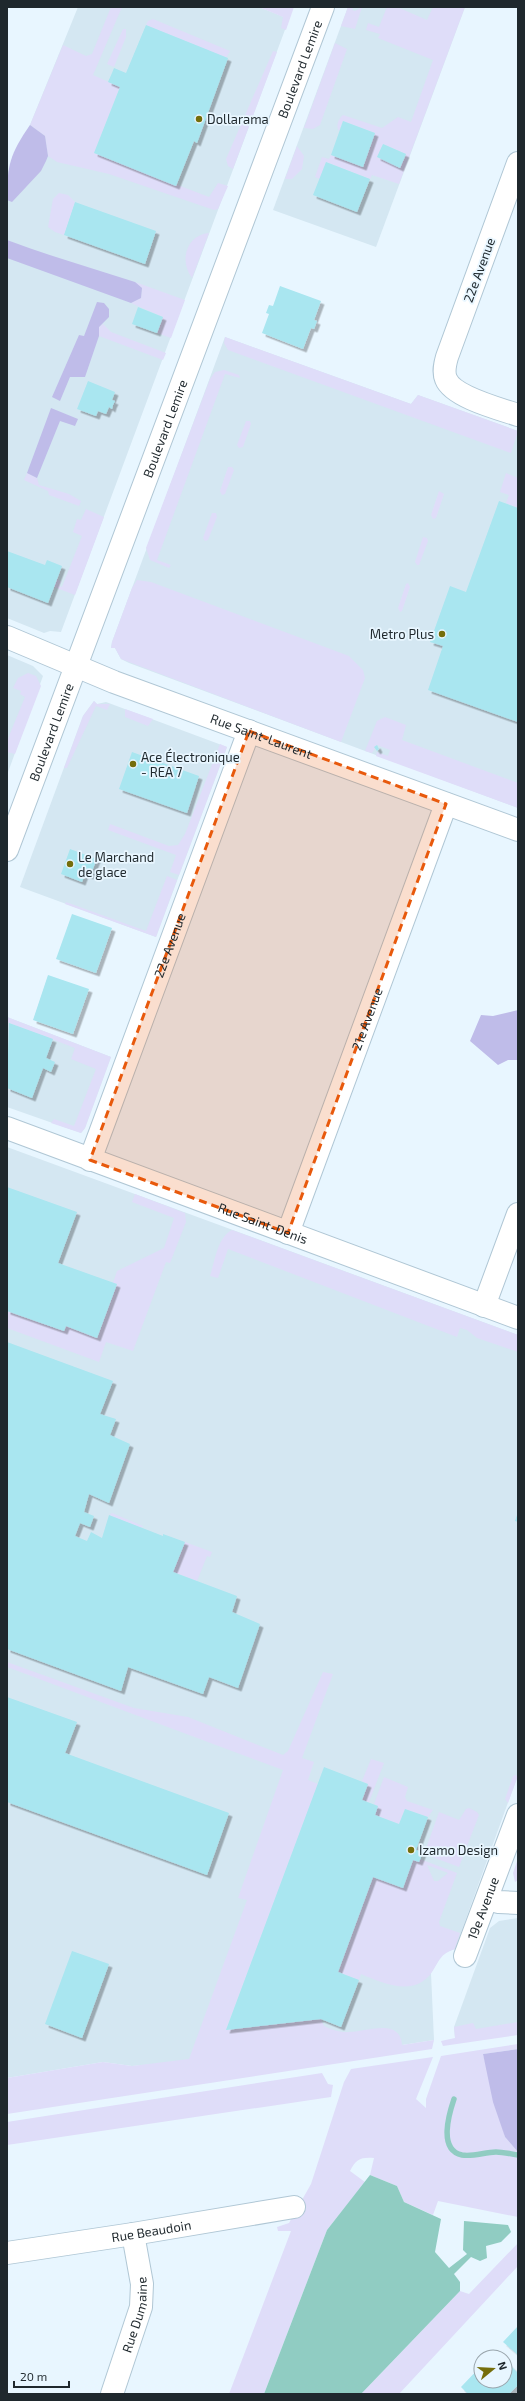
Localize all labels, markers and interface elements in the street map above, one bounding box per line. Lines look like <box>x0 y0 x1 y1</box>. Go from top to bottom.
street label: Boulevard Lemire <box>274 18 325 120</box>
place label: Dollarama <box>207 111 269 127</box>
marker: Dollarama <box>194 114 204 124</box>
street label: 22e Avenue <box>460 235 498 305</box>
street label: Boulevard Lemire <box>139 377 191 480</box>
place label: Metro Plus <box>370 626 434 642</box>
marker: Metro Plus <box>437 629 447 639</box>
street label: Boulevard Lemire <box>26 681 77 783</box>
street label: Rue Saint-Laurent <box>208 710 314 762</box>
place label: Ace Électronique - REA 7 <box>141 748 240 780</box>
marker: Ace Électronique - REA 7 <box>128 759 138 769</box>
place label: Le Marchand de glace <box>78 849 154 880</box>
marker: Le Marchand de glace <box>65 859 75 869</box>
street label: 22e Avenue <box>150 911 189 980</box>
street label: 21e Avenue <box>348 985 386 1053</box>
street label: Rue Saint-Denis <box>216 1199 310 1247</box>
place label: Izamo Design <box>419 1842 498 1858</box>
marker: Izamo Design <box>406 1845 416 1855</box>
street label: 19e Avenue <box>464 1875 502 1942</box>
street label: Rue Beaudoin <box>110 2216 192 2245</box>
street label: Rue Dumaine <box>118 2276 150 2355</box>
north arrow <box>473 2349 513 2389</box>
text: N <box>496 2360 510 2372</box>
scale bar <box>14 2363 69 2389</box>
text: 20 m <box>20 2369 47 2383</box>

